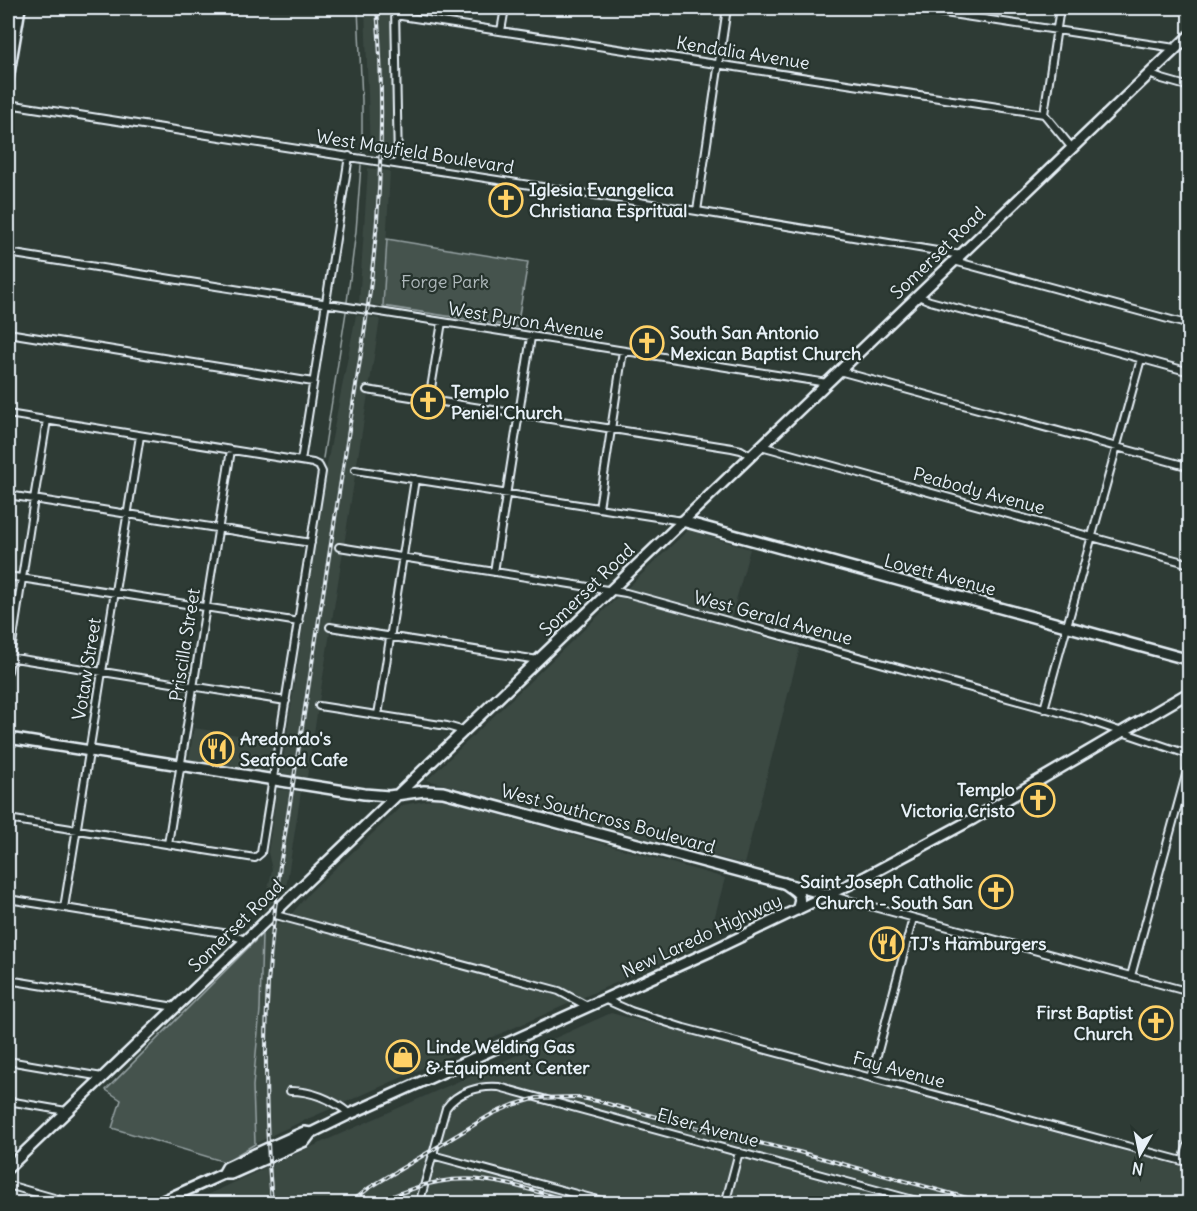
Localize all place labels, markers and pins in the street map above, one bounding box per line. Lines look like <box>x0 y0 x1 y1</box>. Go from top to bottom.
place label: Iglesia Evangelica Christiana Espritual <box>529 178 687 222</box>
church icon: Iglesia Evangelica Christiana Espritual <box>488 182 524 218</box>
place label: South San Antonio Mexican Baptist Church <box>670 321 862 365</box>
church icon: South San Antonio Mexican Baptist Church <box>629 325 665 361</box>
place label: Templo Peniel Church <box>451 380 563 424</box>
church icon: Templo Peniel Church <box>410 384 446 420</box>
place label: Aredondo's Seafood Cafe <box>240 727 348 771</box>
restaurant icon: Aredondo's Seafood Cafe <box>199 731 235 767</box>
place label: Templo Victoria Cristo <box>901 778 1015 822</box>
church icon: Templo Victoria Cristo <box>1020 782 1056 818</box>
place label: Saint Joseph Catholic Church - South San <box>800 870 974 914</box>
church icon: Saint Joseph Catholic Church - South San <box>978 874 1014 910</box>
restaurant icon: TJ's Hamburgers <box>869 926 905 962</box>
place label: TJ's Hamburgers <box>910 932 1046 955</box>
place label: First Baptist Church <box>1036 1001 1134 1045</box>
church icon: First Baptist Church <box>1138 1005 1174 1041</box>
place label: Linde Welding Gas & Equipment Center <box>426 1035 590 1079</box>
shop icon: Linde Welding Gas & Equipment Center <box>385 1039 421 1075</box>

